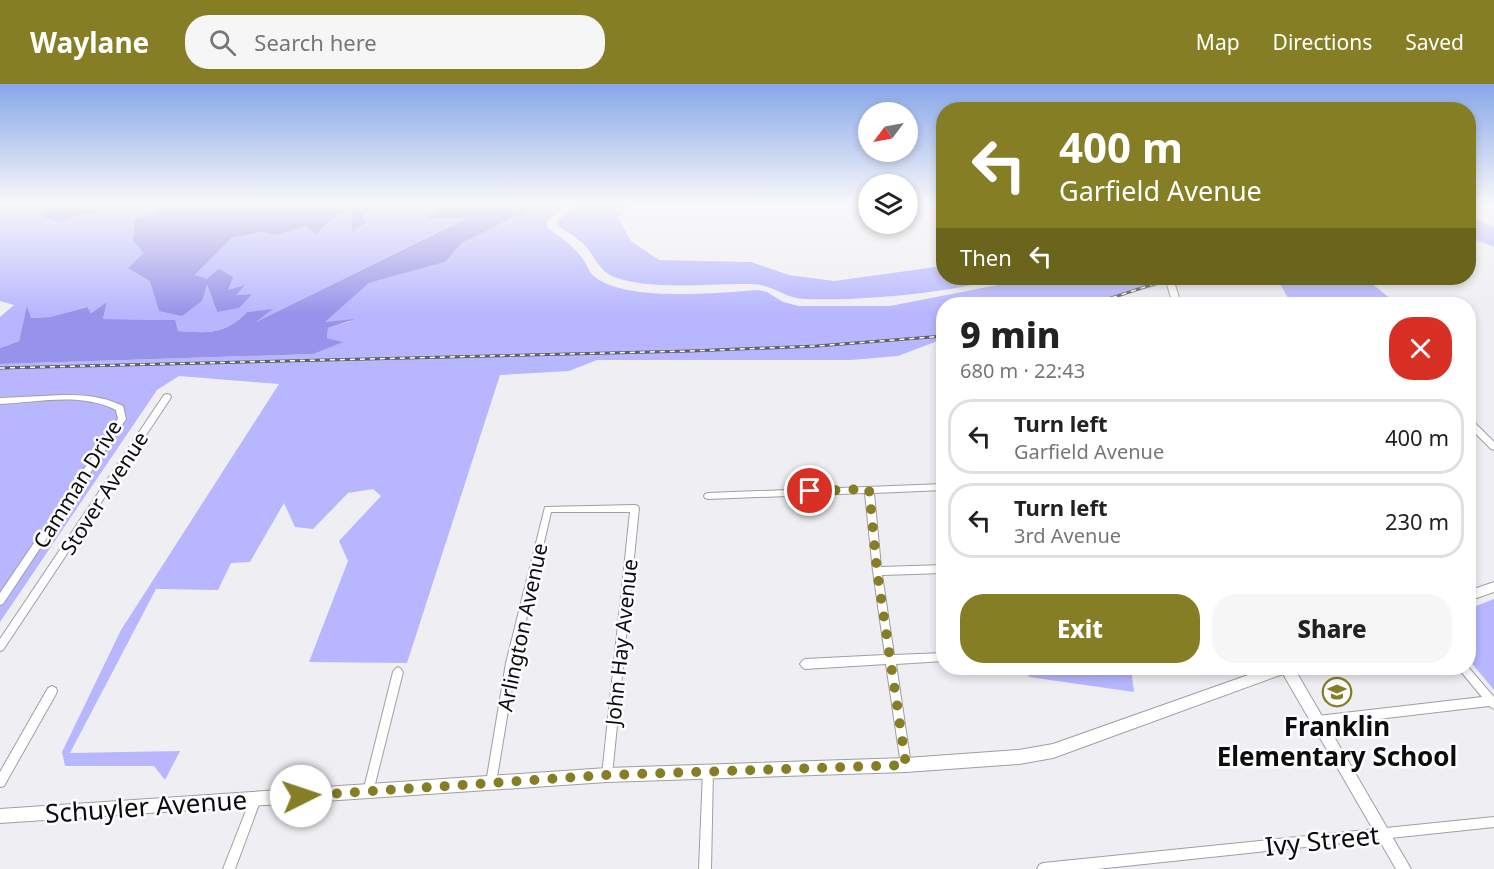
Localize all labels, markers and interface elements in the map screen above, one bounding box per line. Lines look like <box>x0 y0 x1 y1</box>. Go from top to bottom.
search box <box>185 15 605 69</box>
text: Waylane <box>30 23 149 61</box>
icon: search <box>206 26 239 59</box>
text: Search here <box>254 27 377 57</box>
text: Map <box>1196 28 1240 56</box>
text: Directions <box>1273 28 1372 56</box>
text: Saved <box>1405 28 1464 56</box>
north arrow <box>858 102 918 162</box>
map controls <box>858 102 918 234</box>
text: 400 m <box>1059 118 1183 175</box>
icon: left <box>960 126 1038 204</box>
text: Garfield Avenue <box>1059 172 1262 209</box>
button: layers <box>858 174 918 234</box>
icon: left <box>1024 240 1057 273</box>
text: Then <box>960 242 1012 272</box>
text: 9 min <box>960 310 1061 359</box>
button: close <box>1389 317 1452 380</box>
text: 680 m · 22:43 <box>960 357 1085 384</box>
text: Turn left <box>1014 408 1108 438</box>
street label: Camman Drive <box>26 414 128 554</box>
icon: left <box>963 420 996 453</box>
text: 400 m <box>1385 422 1449 452</box>
street label: Stover Avenue <box>54 426 154 560</box>
text: Garfield Avenue <box>1014 438 1164 465</box>
pin <box>784 465 835 516</box>
icon: arrive <box>793 474 826 507</box>
text: Turn left <box>1014 492 1108 522</box>
icon: left <box>963 504 996 537</box>
text: 230 m <box>1385 506 1449 536</box>
text: 3rd Avenue <box>1014 522 1121 549</box>
street label: Arlington Avenue <box>491 540 553 714</box>
street label: John Hay Avenue <box>598 557 644 729</box>
button: Exit <box>960 594 1200 663</box>
button: Share <box>1212 594 1452 663</box>
school or university icon: Franklin Elementary School <box>1321 676 1353 708</box>
place label: Franklin Elementary School <box>1217 708 1457 774</box>
position arrow <box>269 764 333 828</box>
street label: Schuyler Avenue <box>44 781 248 831</box>
street label: Ivy Street <box>1263 816 1381 864</box>

